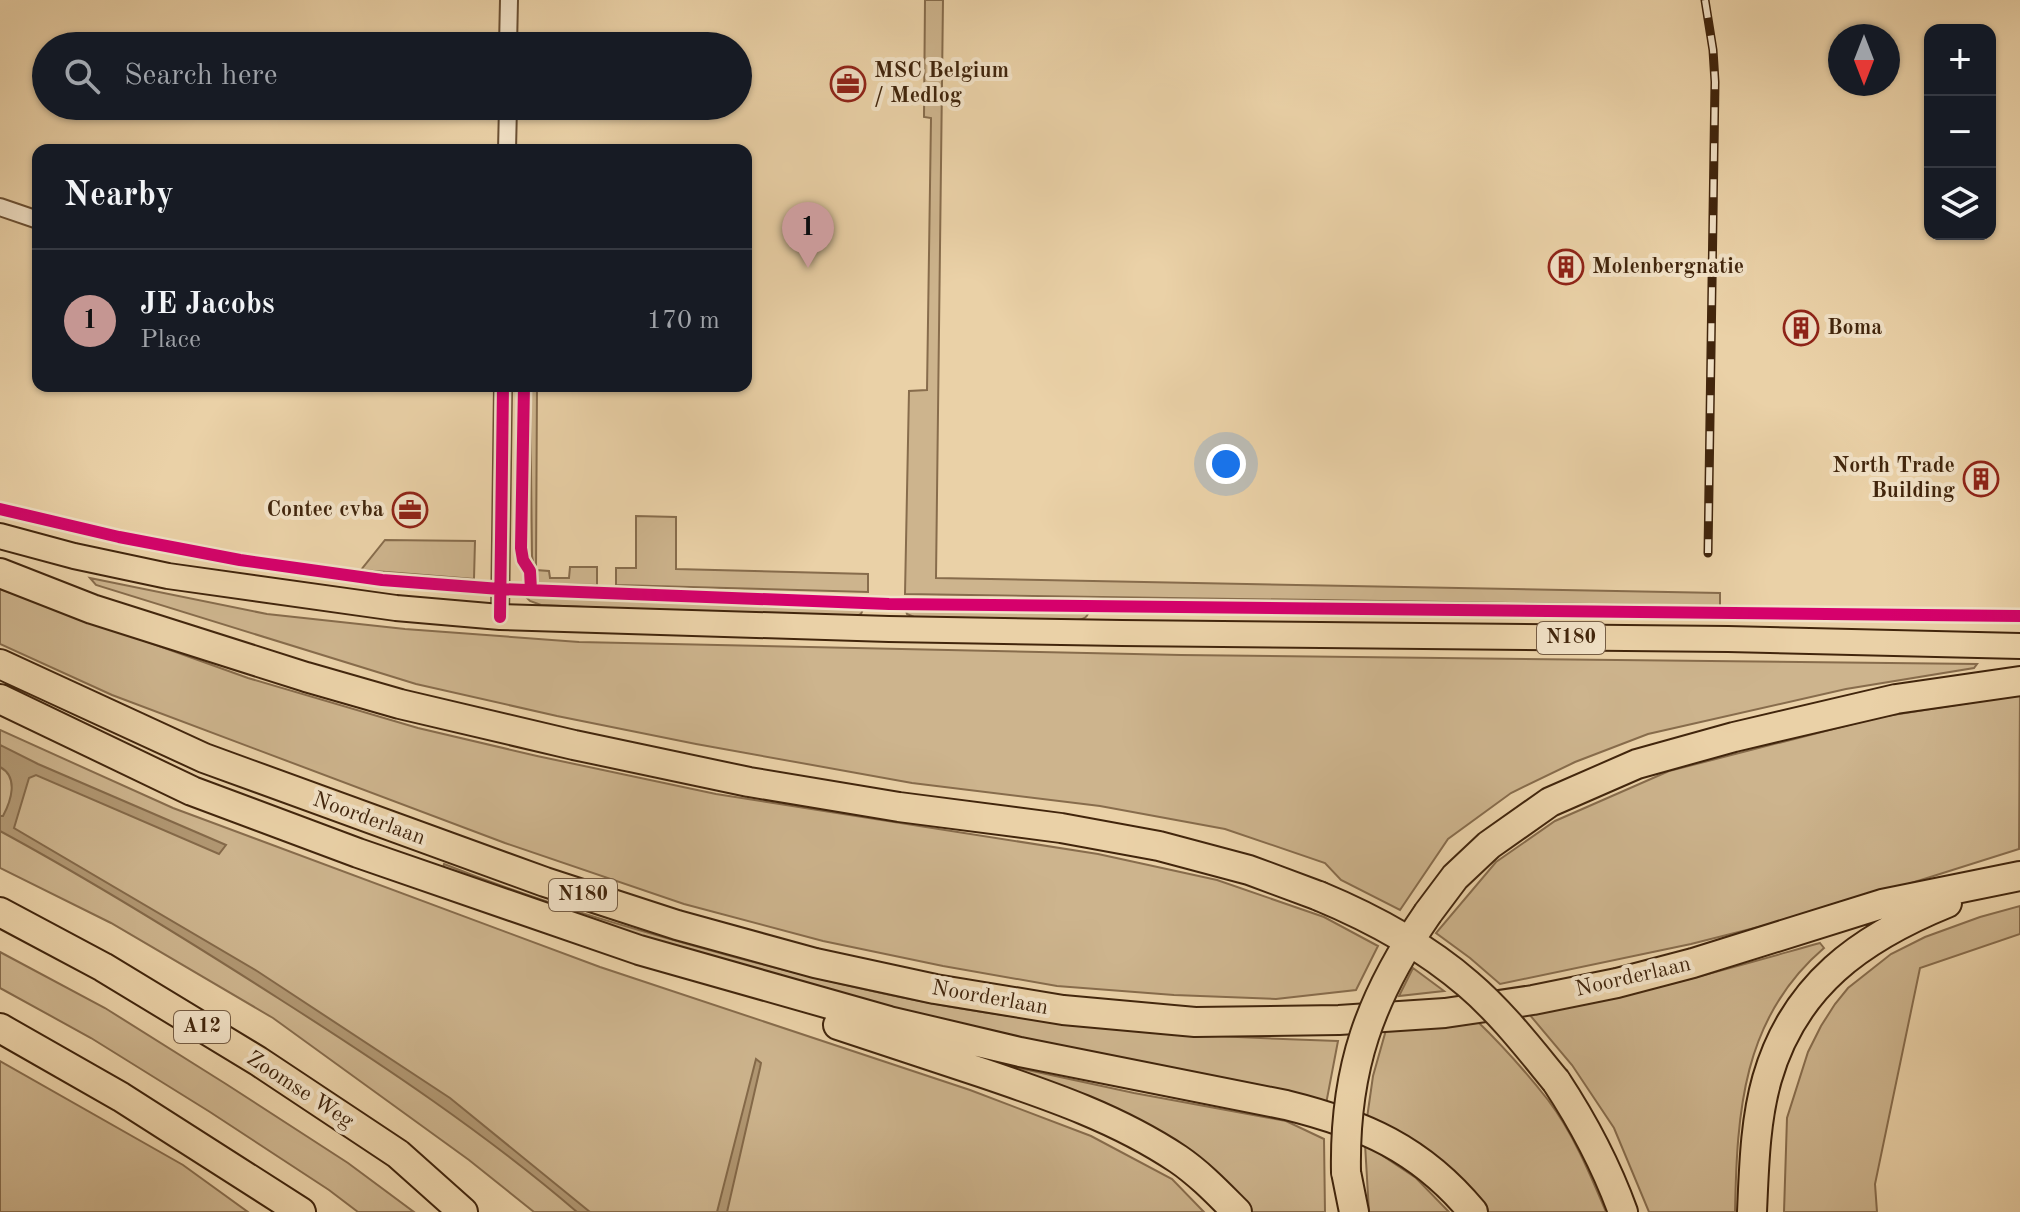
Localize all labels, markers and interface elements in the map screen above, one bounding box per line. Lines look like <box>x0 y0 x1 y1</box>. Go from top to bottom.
north arrow <box>1828 24 1900 96</box>
map controls <box>1924 24 1996 240</box>
button: + <box>1924 24 1996 96</box>
search box <box>32 32 752 120</box>
icon: search <box>60 54 104 98</box>
place label: MSC Belgium / Medlog <box>874 60 1009 107</box>
text: Search here <box>124 61 278 91</box>
office icon: MSC Belgium / Medlog <box>829 65 867 103</box>
button: − <box>1924 96 1996 168</box>
button: layers <box>1924 168 1996 240</box>
text: Nearby <box>64 179 174 213</box>
pin: 1 <box>782 202 834 268</box>
building icon: Molenbergnatie <box>1547 248 1585 286</box>
place label: Molenbergnatie <box>1592 256 1744 278</box>
text: JE Jacobs <box>140 290 275 320</box>
text: 1 <box>82 308 98 334</box>
text: 170 m <box>647 308 720 334</box>
building icon: Boma <box>1782 309 1820 347</box>
place label: Boma <box>1827 317 1882 339</box>
text: Place <box>140 327 201 353</box>
your location <box>1206 444 1246 484</box>
place label: North Trade Building <box>1832 455 1955 502</box>
building icon: North Trade Building <box>1962 460 2000 498</box>
office icon: Contec cvba <box>391 491 429 529</box>
place label: Contec cvba <box>267 499 384 521</box>
road number: N180 <box>1537 622 1605 654</box>
street label: Noorderlaan <box>310 788 428 850</box>
road number: N180 <box>549 879 617 911</box>
street label: Noorderlaan <box>1573 953 1693 1001</box>
street label: Noorderlaan <box>930 977 1050 1019</box>
road number: A12 <box>174 1011 230 1043</box>
street label: Zoomse Weg <box>242 1047 358 1133</box>

